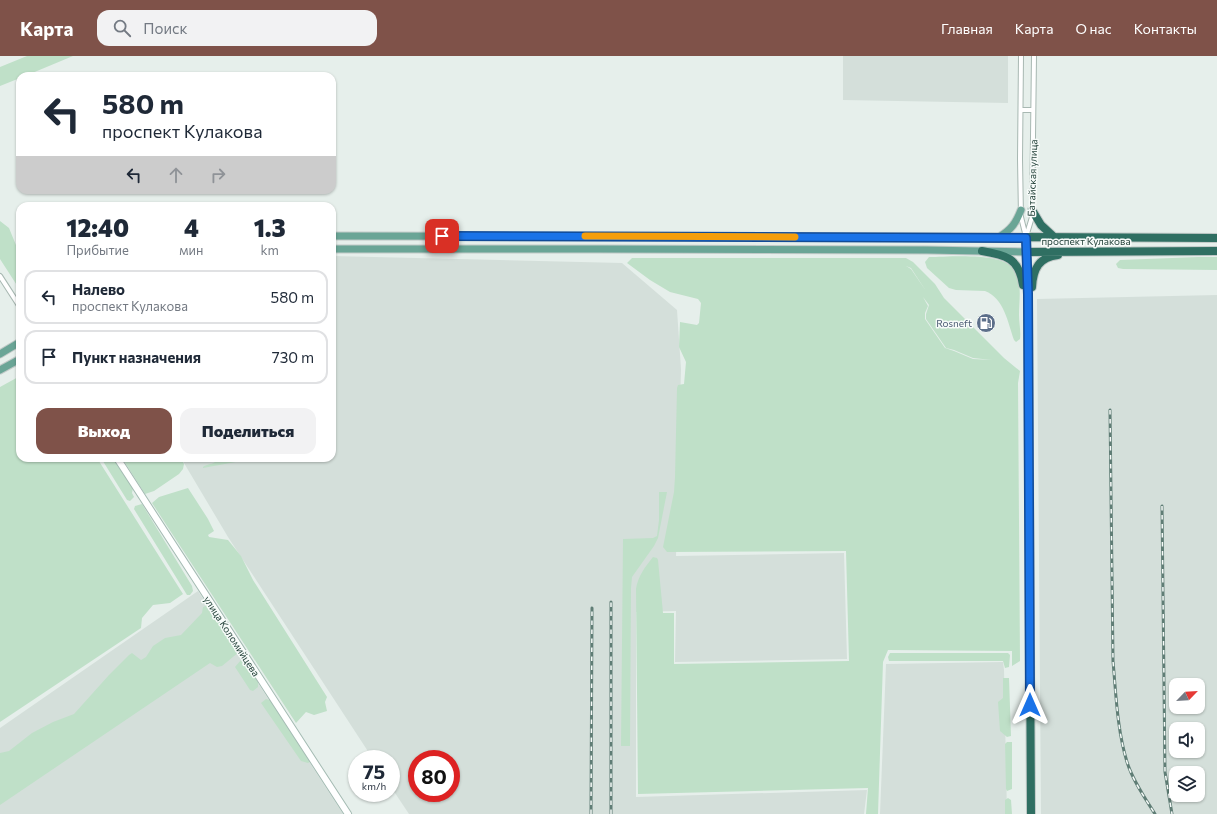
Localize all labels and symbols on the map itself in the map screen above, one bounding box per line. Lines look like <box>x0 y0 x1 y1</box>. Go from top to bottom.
street label: Батайская улица <box>1025 139 1039 217</box>
pin <box>425 219 459 253</box>
street label: проспект Кулакова <box>1041 235 1131 247</box>
fuel station icon: Rosneft <box>975 312 997 334</box>
place label: Rosneft <box>936 317 972 329</box>
street label: улица Коломийцева <box>202 594 262 678</box>
north arrow <box>1169 678 1205 714</box>
position arrow <box>1009 684 1051 726</box>
speed limit sign: 80 <box>408 750 460 802</box>

